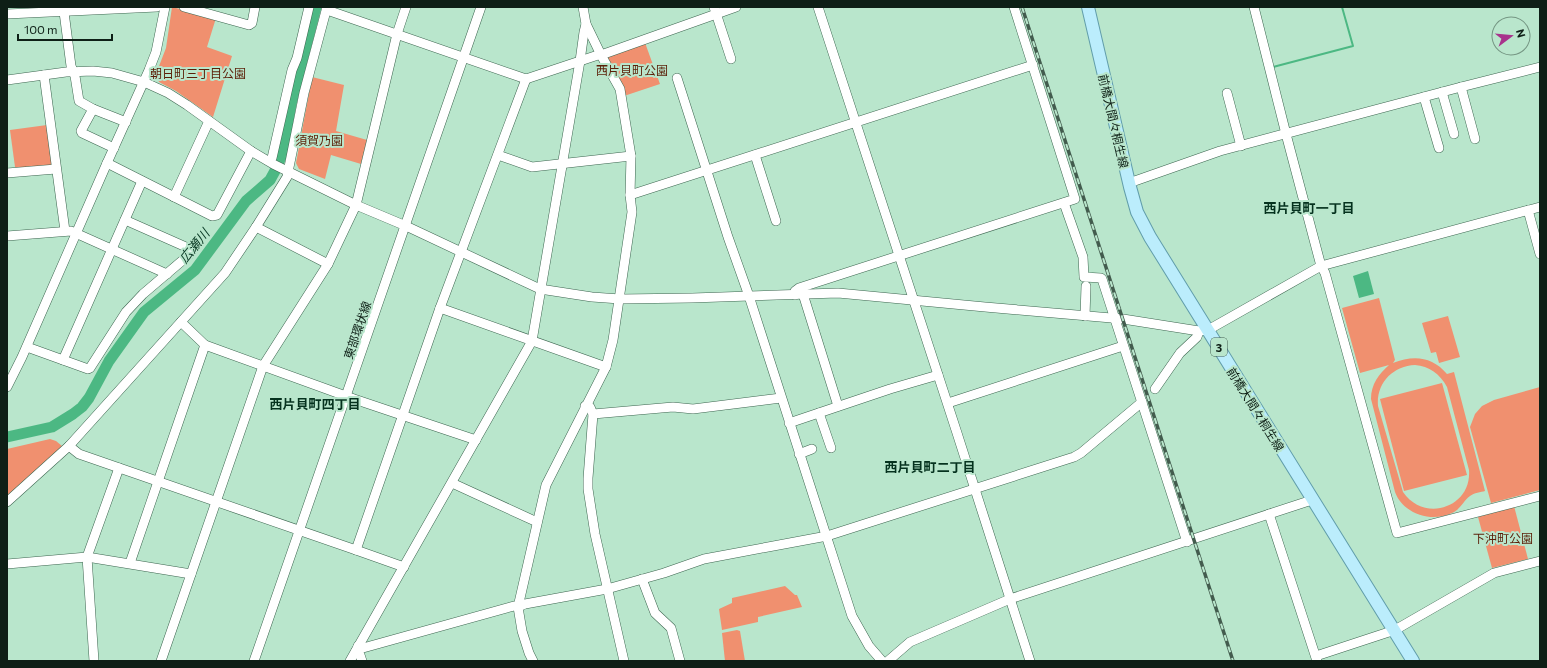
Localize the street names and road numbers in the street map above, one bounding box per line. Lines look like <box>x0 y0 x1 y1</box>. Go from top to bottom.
street label: 前橋大間々桐生線 <box>1096 73 1132 169</box>
street label: 東部環状線 <box>341 299 373 361</box>
road number: 3 <box>1211 338 1227 356</box>
street label: 前橋大間々桐生線 <box>1225 365 1287 453</box>

